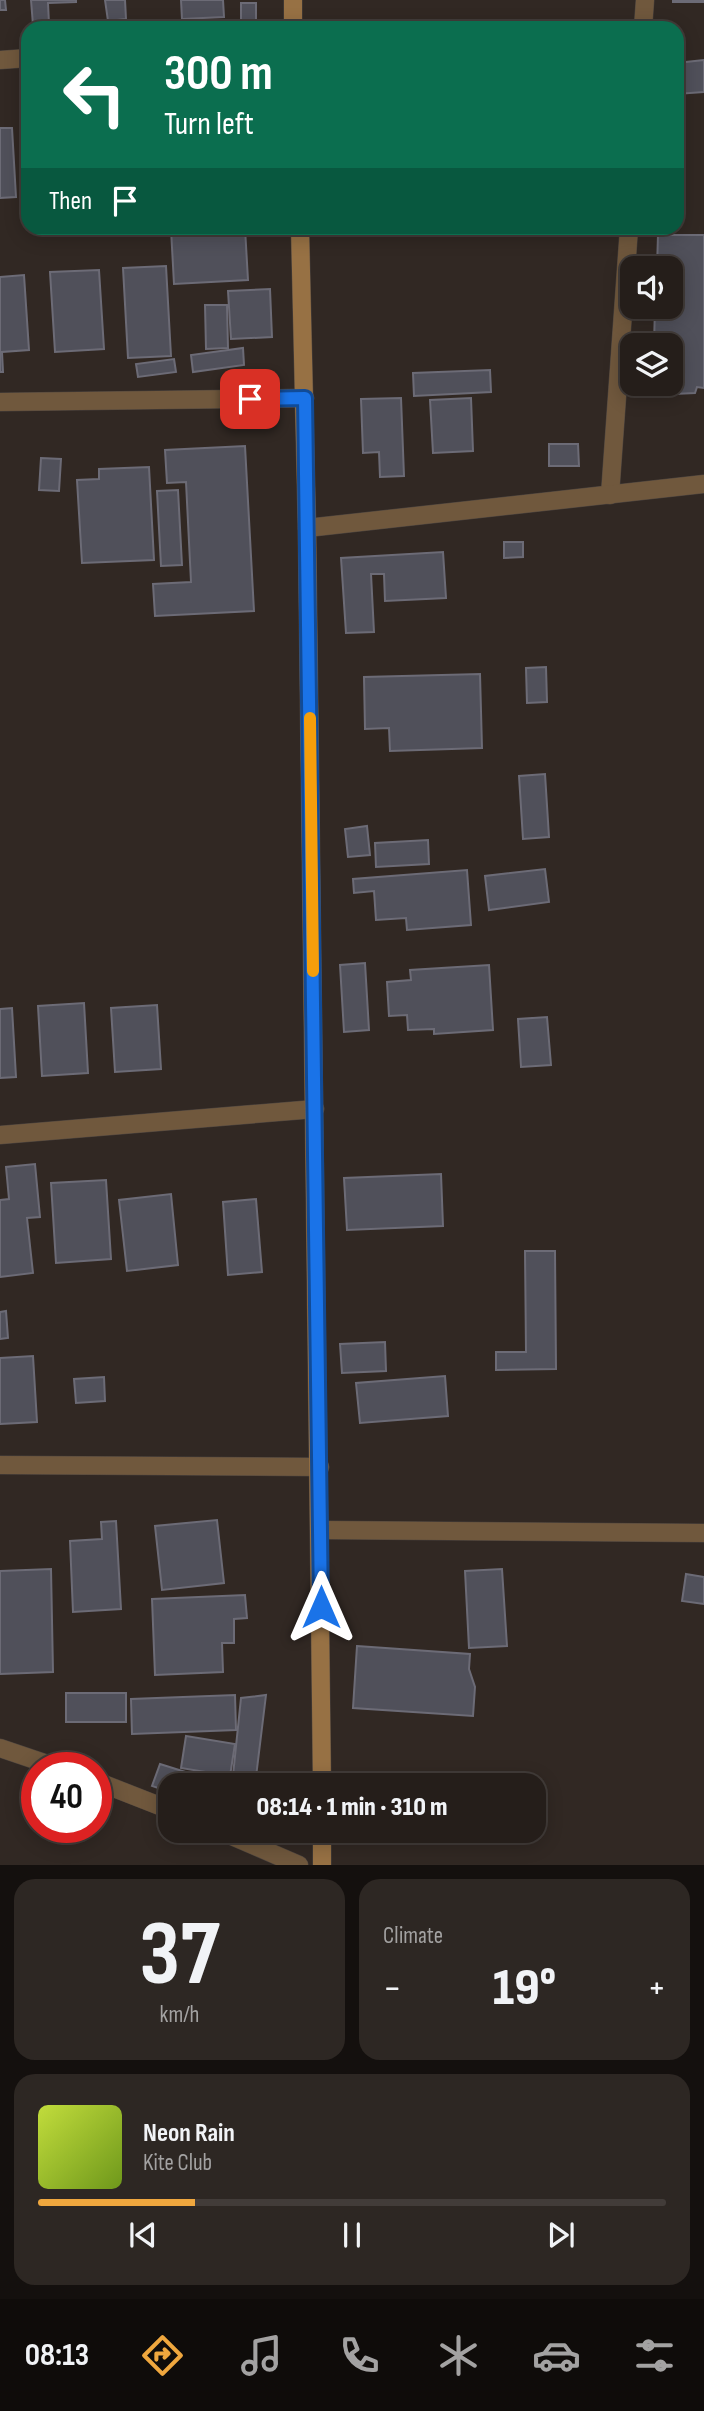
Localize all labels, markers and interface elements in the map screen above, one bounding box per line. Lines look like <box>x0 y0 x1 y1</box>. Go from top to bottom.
text: 300 m <box>164 45 273 104</box>
icon: left <box>49 49 140 140</box>
text: Turn left <box>164 105 254 144</box>
icon: arrive <box>106 182 144 220</box>
text: Then <box>49 186 92 217</box>
map controls <box>620 256 683 396</box>
button: sound <box>620 256 683 319</box>
button: layers <box>620 333 683 396</box>
pin <box>220 369 280 429</box>
icon: arrive <box>231 380 269 418</box>
position arrow <box>284 1570 358 1644</box>
speed limit sign: 40 <box>21 1752 112 1843</box>
text: 08:14 · 1 min · 310 m <box>257 1792 447 1823</box>
text: 37 <box>139 1901 220 2010</box>
text: Climate <box>383 1922 443 1950</box>
text: 19° <box>493 1957 556 2020</box>
text: − <box>383 1966 402 2011</box>
text: + <box>647 1966 666 2011</box>
text: km/h <box>160 2001 199 2029</box>
text: Neon Rain <box>143 2118 235 2149</box>
text: Kite Club <box>143 2149 212 2177</box>
icon: previous <box>124 2216 162 2254</box>
icon: pause <box>333 2216 371 2254</box>
icon: next <box>542 2216 580 2254</box>
icon: directions <box>138 2331 187 2380</box>
icon: music <box>237 2331 286 2380</box>
icon: phone <box>335 2331 384 2380</box>
icon: climate <box>434 2331 483 2380</box>
icon: car <box>532 2331 581 2380</box>
icon: filters <box>630 2331 679 2380</box>
text: 08:13 <box>25 2336 89 2375</box>

